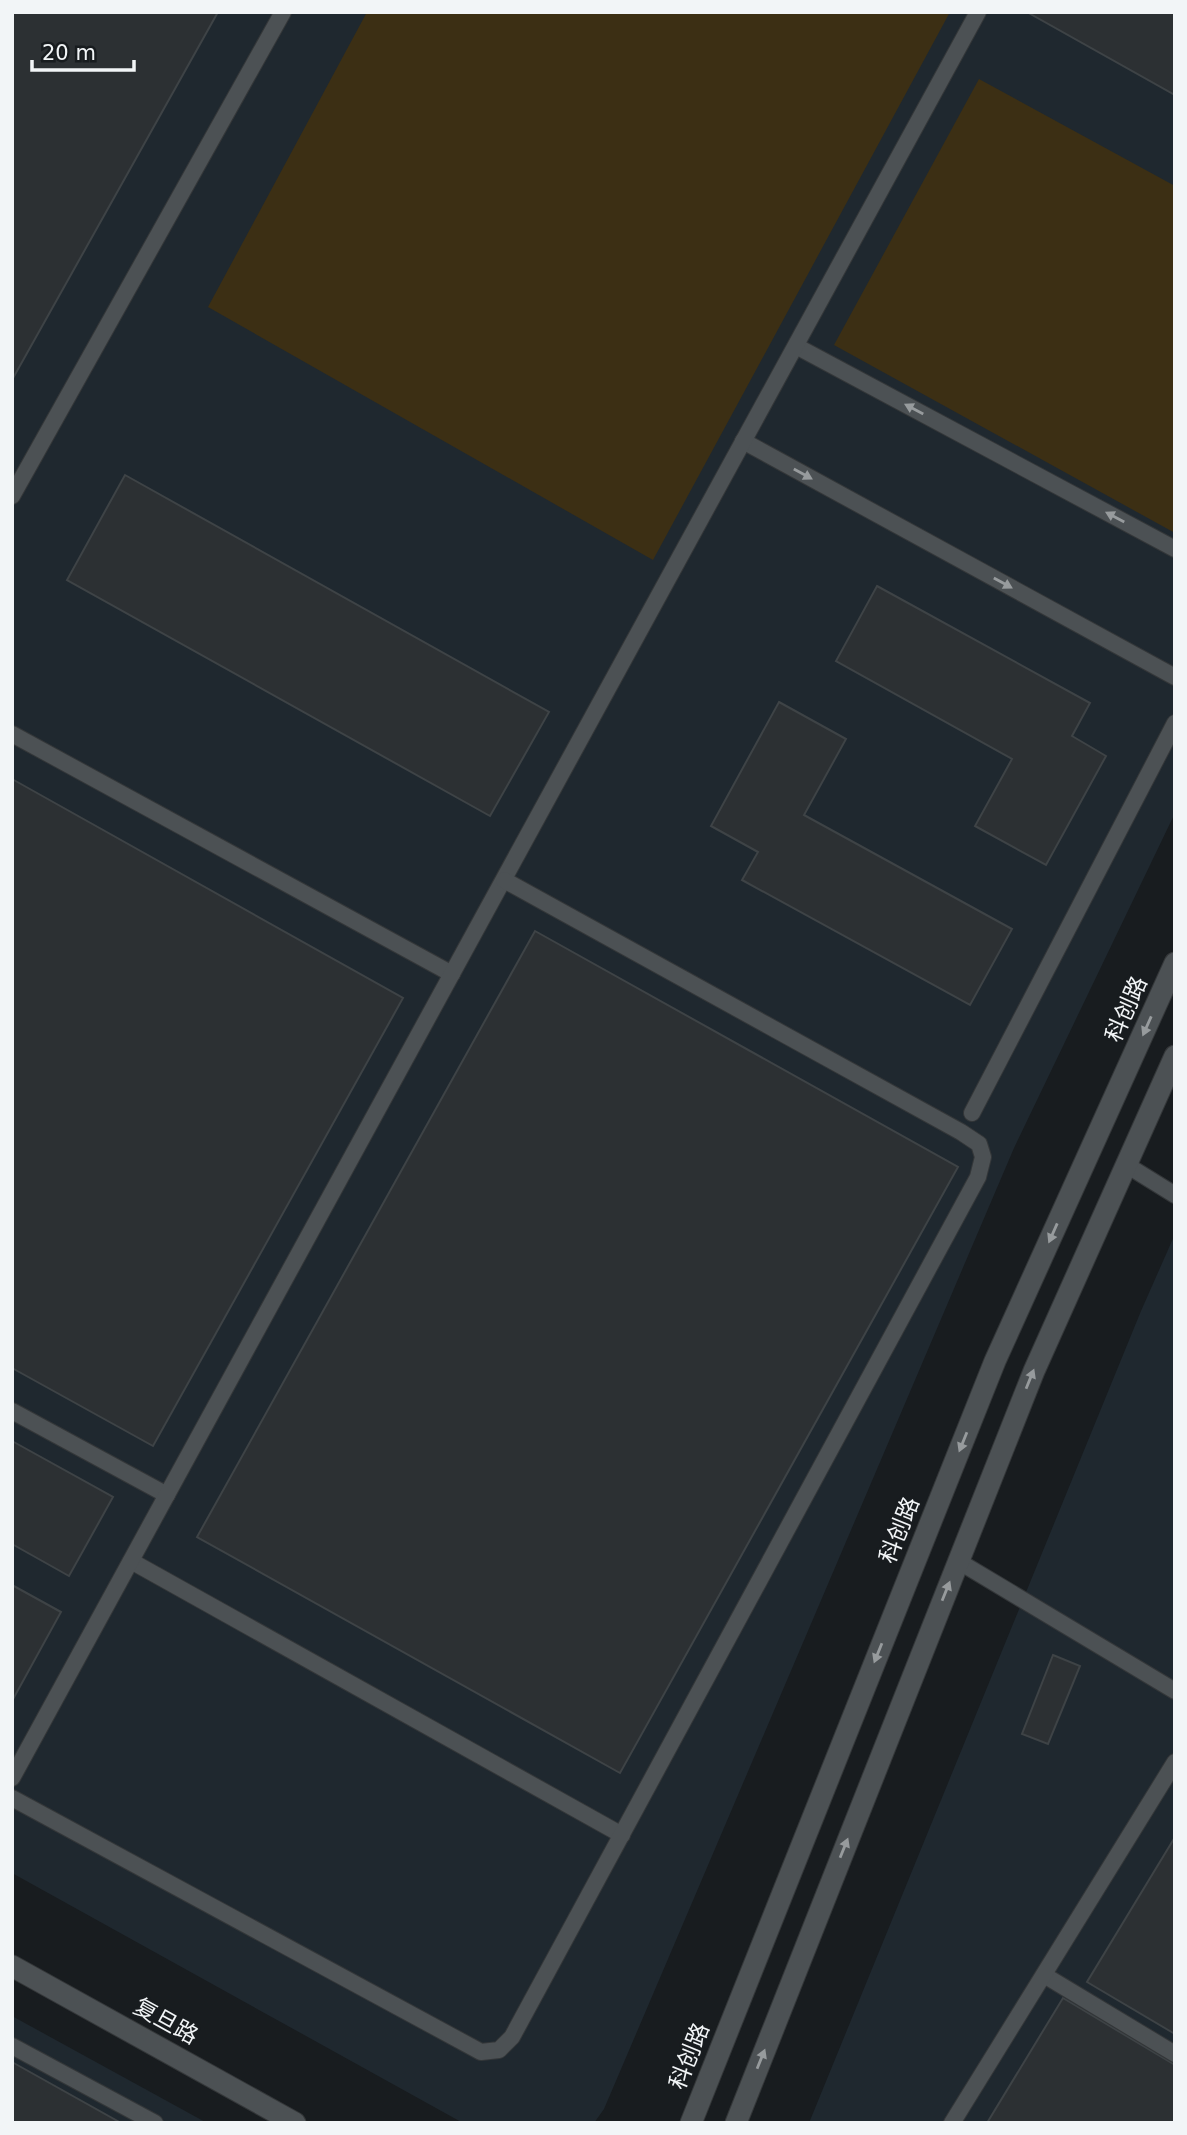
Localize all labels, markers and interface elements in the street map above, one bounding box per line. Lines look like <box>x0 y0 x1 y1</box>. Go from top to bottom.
scale bar <box>32 28 133 72</box>
text: 20 m <box>42 41 96 65</box>
one-way arrow <box>904 403 924 415</box>
one-way arrow <box>793 468 813 480</box>
one-way arrow <box>1105 511 1124 523</box>
one-way arrow <box>993 577 1013 589</box>
street label: 科创路 <box>1100 972 1152 1046</box>
one-way arrow <box>1141 1016 1153 1036</box>
one-way arrow <box>1047 1223 1059 1243</box>
one-way arrow <box>1025 1369 1036 1390</box>
one-way arrow <box>957 1431 968 1452</box>
street label: 科创路 <box>874 1493 924 1567</box>
one-way arrow <box>941 1580 952 1601</box>
one-way arrow <box>873 1643 884 1664</box>
one-way arrow <box>839 1837 850 1858</box>
street label: 复旦路 <box>130 1993 202 2049</box>
street label: 科创路 <box>664 2019 714 2093</box>
one-way arrow <box>755 2049 766 2070</box>

